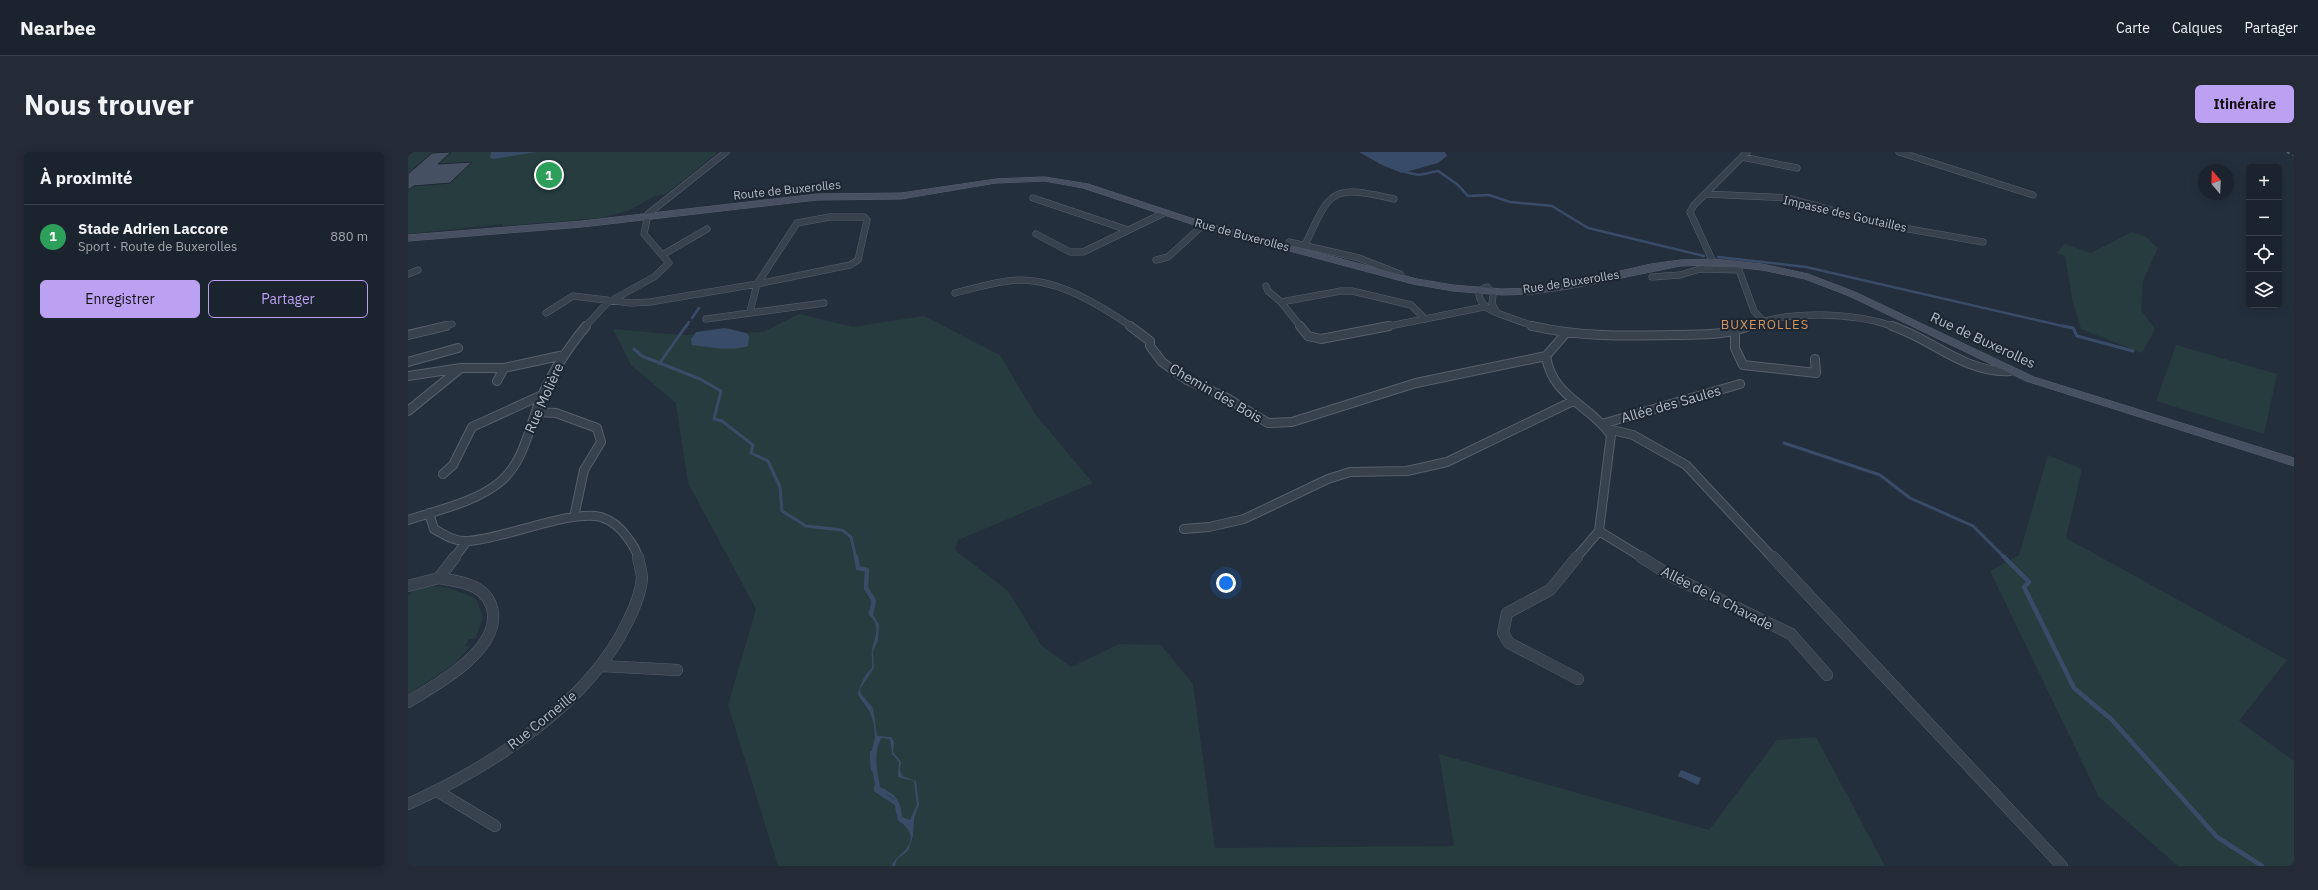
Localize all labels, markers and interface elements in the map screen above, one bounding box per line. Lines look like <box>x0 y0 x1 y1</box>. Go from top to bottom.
text: Nearbee <box>20 16 96 40</box>
text: Carte <box>2116 19 2150 37</box>
text: Calques <box>2172 19 2222 37</box>
text: Partager <box>2244 19 2298 37</box>
button: Itinéraire <box>2195 85 2294 123</box>
text: Nous trouver <box>24 86 194 123</box>
pin: 1 <box>536 160 562 190</box>
north arrow <box>2198 164 2234 200</box>
map controls <box>2246 164 2282 308</box>
button: + <box>2246 164 2282 200</box>
text: À proximité <box>40 167 133 189</box>
street label: Route de Buxerolles <box>732 176 842 203</box>
street label: Impasse des Goutailles <box>1782 192 1908 235</box>
button: − <box>2246 200 2282 236</box>
street label: Rue de Buxerolles <box>1193 215 1291 254</box>
text: Stade Adrien Laccore <box>78 219 228 238</box>
text: 1 <box>49 228 57 245</box>
text: 880 m <box>330 228 368 245</box>
button: locate <box>2246 236 2282 272</box>
text: Sport · Route de Buxerolles <box>78 238 237 255</box>
street label: Rue de Buxerolles <box>1522 266 1620 297</box>
button: layers <box>2246 272 2282 308</box>
button: Enregistrer <box>40 280 200 318</box>
button: Partager <box>208 280 368 318</box>
street label: Rue de Buxerolles <box>1928 308 2038 372</box>
district label: BUXEROLLES <box>1721 316 1809 333</box>
street label: Chemin des Bois <box>1166 359 1266 427</box>
street label: Rue Molière <box>521 360 568 436</box>
street label: Allée des Saules <box>1619 381 1723 427</box>
street label: Allée de la Chavade <box>1658 562 1776 634</box>
your location <box>1216 573 1236 593</box>
street label: Rue Corneille <box>504 686 581 753</box>

